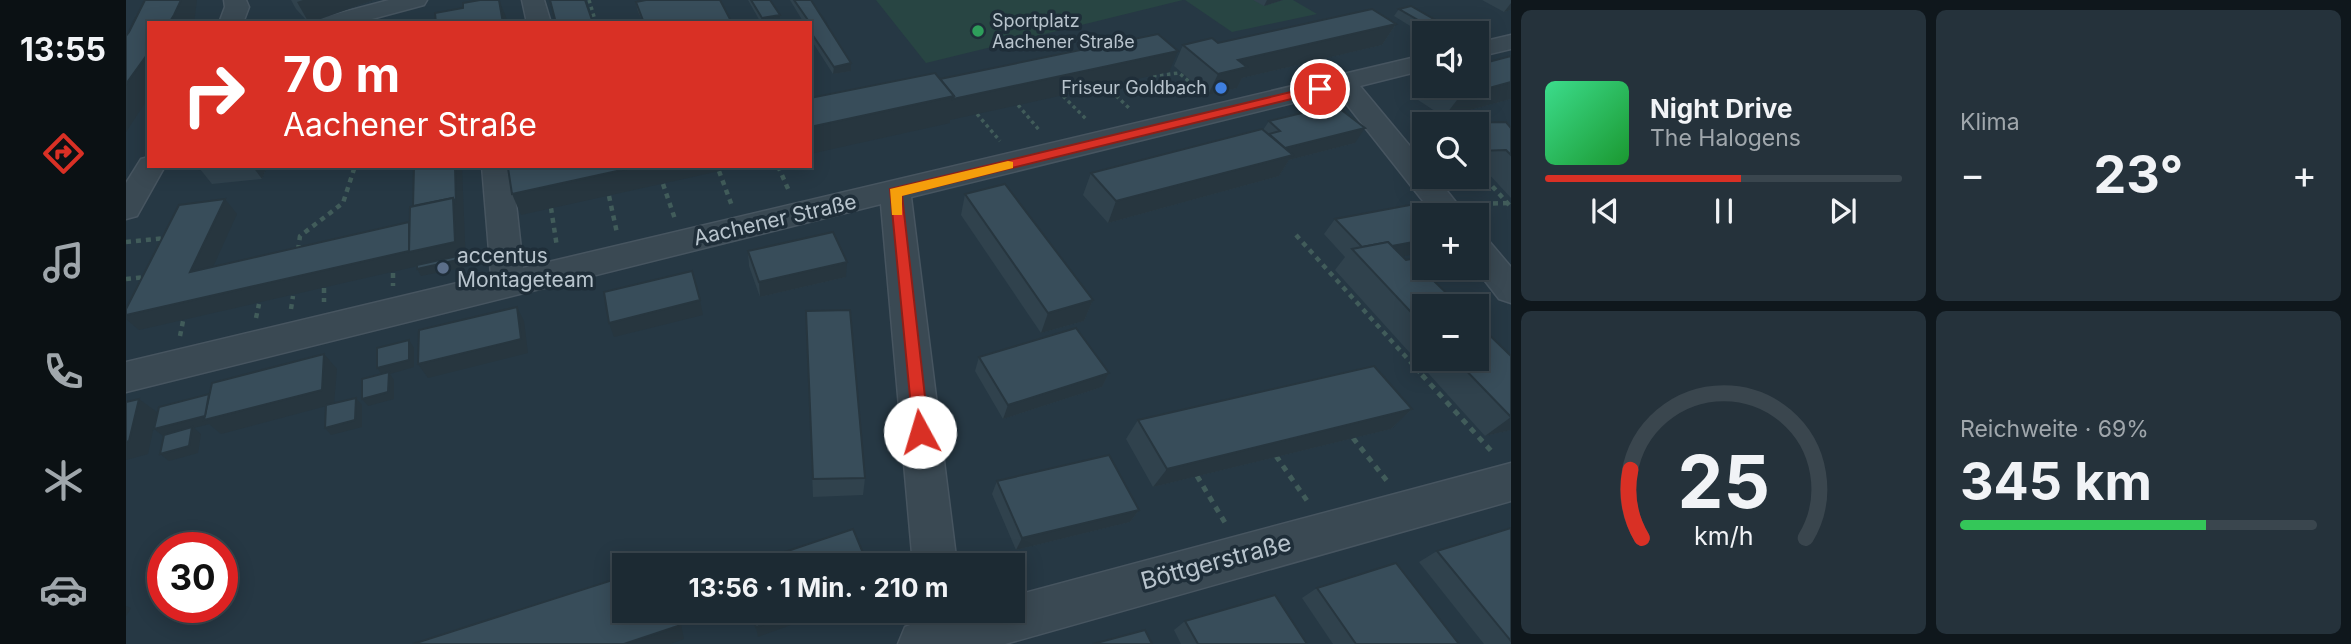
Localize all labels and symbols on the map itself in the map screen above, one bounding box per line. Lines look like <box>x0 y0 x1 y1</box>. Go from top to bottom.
place label: Sportplatz Aachener Straße <box>992 10 1135 52</box>
marker: Sportplatz Aachener Straße <box>970 23 986 39</box>
pin <box>1290 59 1350 119</box>
place label: Friseur Goldbach <box>1061 77 1207 98</box>
marker: Friseur Goldbach <box>1213 80 1229 96</box>
street label: Aachener Straße <box>691 189 859 250</box>
place label: accentus Montageteam <box>457 243 594 292</box>
marker: accentus Montageteam <box>435 260 451 276</box>
position arrow <box>883 395 957 469</box>
street label: Böttgerstraße <box>1137 528 1294 596</box>
speed limit sign: 30 <box>147 532 238 623</box>

